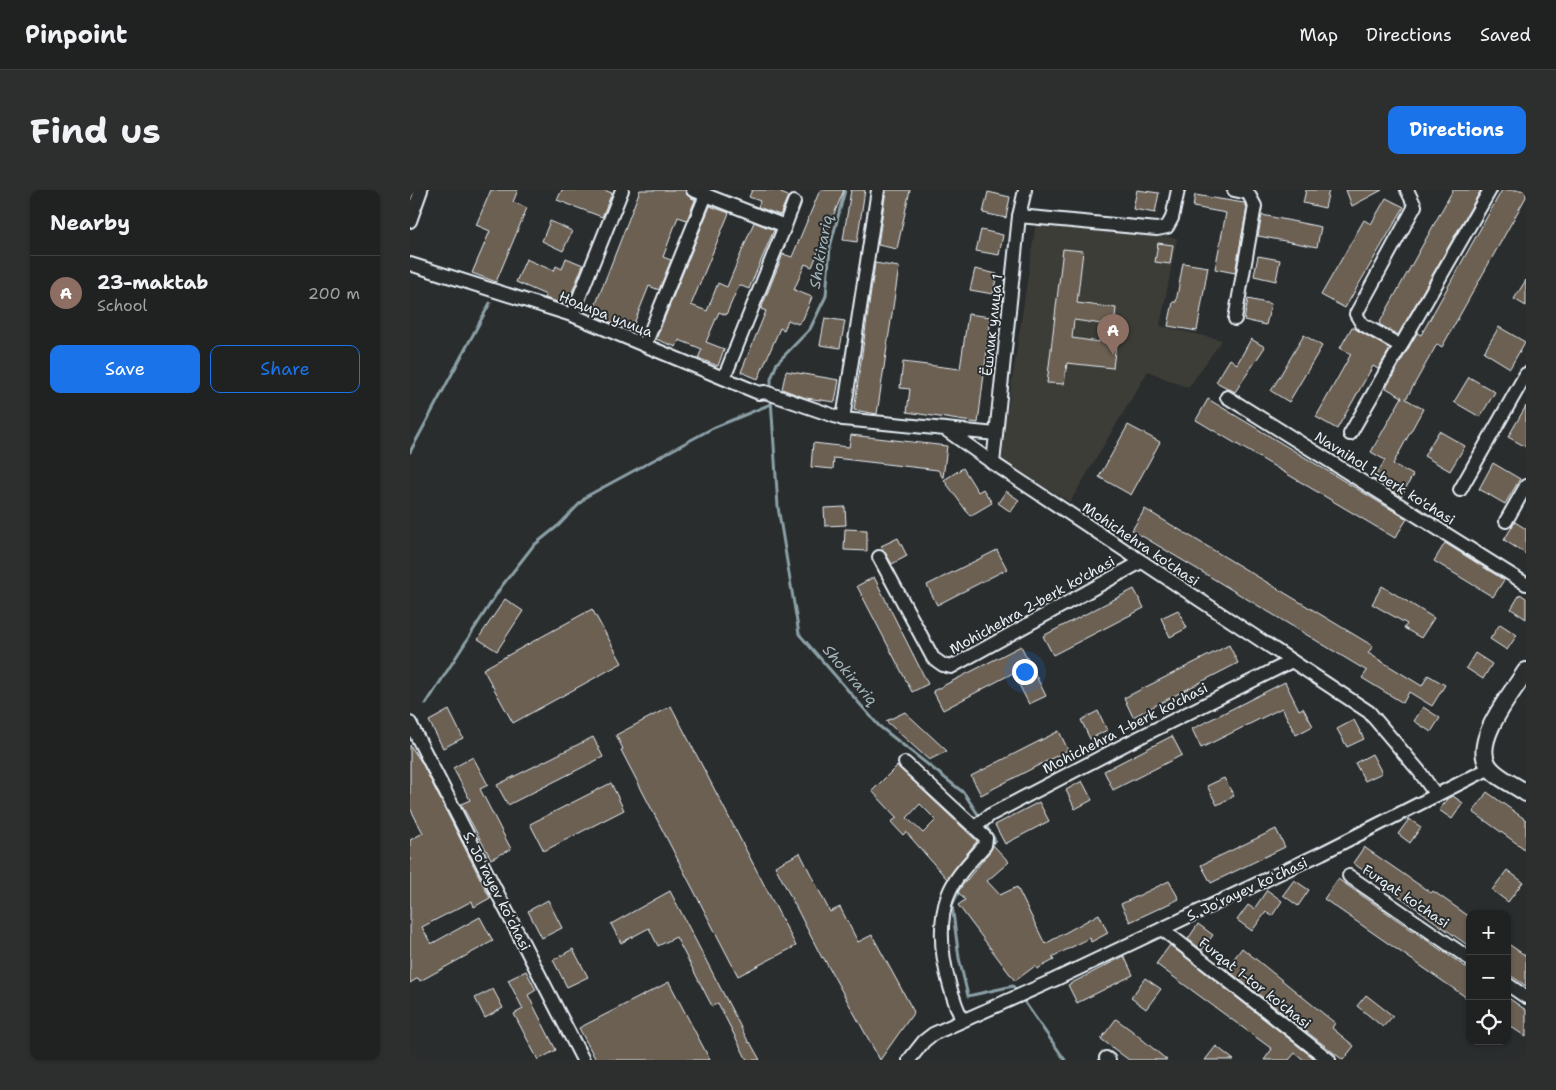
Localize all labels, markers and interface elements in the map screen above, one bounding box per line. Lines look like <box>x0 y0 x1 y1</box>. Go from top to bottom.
text: Pinpoint <box>25 19 127 51</box>
text: Map <box>1300 23 1338 47</box>
text: Directions <box>1366 23 1452 47</box>
text: Saved <box>1480 23 1531 47</box>
button: Directions <box>1388 106 1526 154</box>
text: Find us <box>30 107 161 154</box>
text: Nearby <box>50 209 130 237</box>
water label: Shokirariq <box>805 213 837 290</box>
text: 23-maktab <box>97 270 208 295</box>
street label: Ёшлик улица 1 <box>978 273 1006 377</box>
text: A <box>60 283 72 304</box>
text: 200 m <box>308 283 360 304</box>
street label: Нодира улица <box>557 287 656 341</box>
text: School <box>97 295 147 316</box>
pin: A <box>1097 314 1129 355</box>
button: Save <box>50 345 200 393</box>
button: Share <box>210 345 360 393</box>
street label: Navnihol 1-berk ko'chasi <box>1311 427 1459 529</box>
street label: Mohichehra ko'chasi <box>1079 498 1203 590</box>
street label: Mohichehra 2-berk ko'chasi <box>946 552 1118 658</box>
water label: Shokirariq <box>818 641 883 710</box>
your location <box>1012 659 1038 685</box>
street label: Mohichehra 1-berk ko'chasi <box>1039 678 1211 778</box>
street label: S. Joʻrayev koʻchasi <box>459 828 535 954</box>
street label: S. Joʻrayev koʻchasi <box>1184 853 1310 925</box>
street label: Furqat ko'chasi <box>1359 860 1453 932</box>
map controls <box>1466 910 1511 1045</box>
button: + <box>1466 910 1511 955</box>
street label: Furqat 1-tor ko'chasi <box>1195 934 1315 1032</box>
button: − <box>1466 955 1511 1000</box>
button: locate <box>1466 1000 1511 1045</box>

